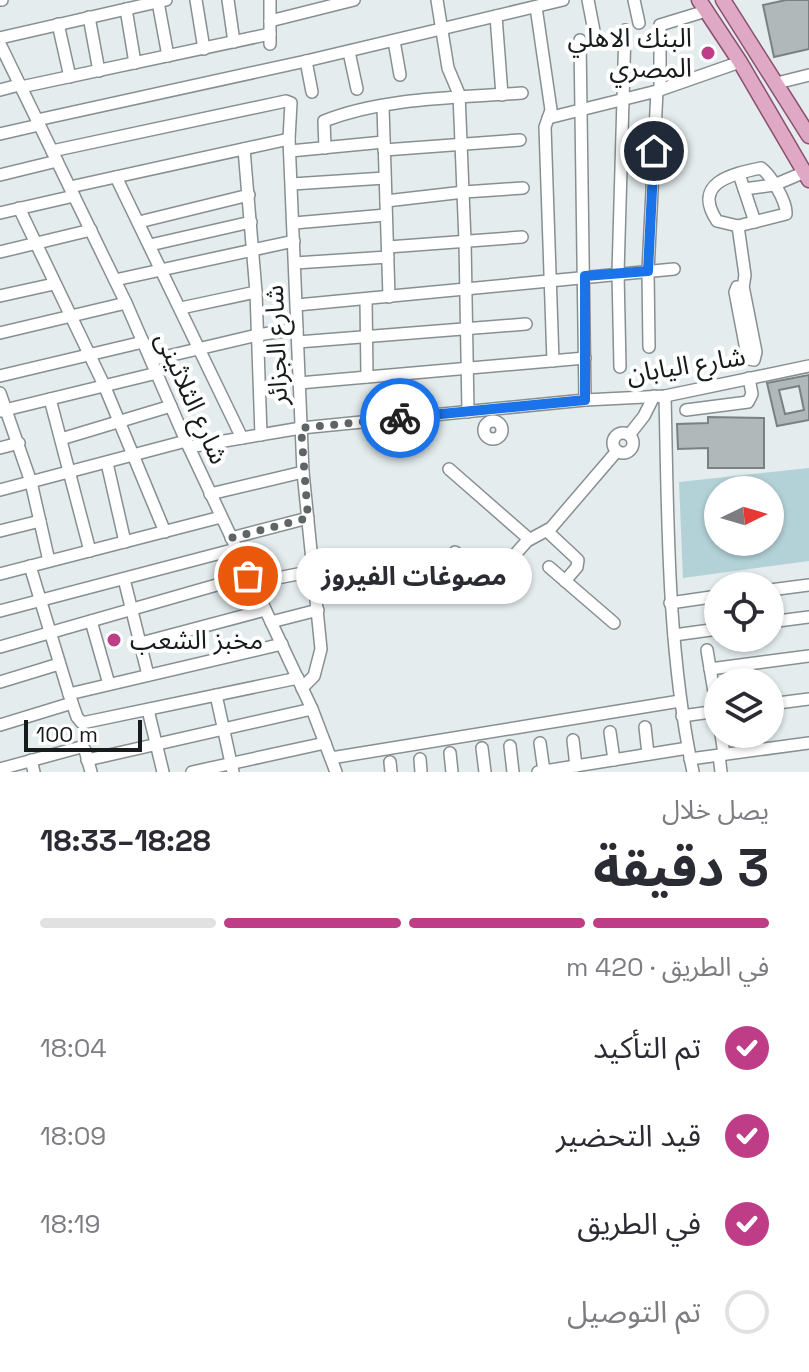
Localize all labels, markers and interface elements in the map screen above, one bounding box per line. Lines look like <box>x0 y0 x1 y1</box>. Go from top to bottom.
place label: البنك الاهلي المصري <box>567 21 692 88</box>
marker: البنك الاهلي المصري <box>699 44 717 62</box>
pin <box>620 117 688 185</box>
icon: home <box>632 129 676 173</box>
street label: شارع الجزائر <box>257 284 297 407</box>
street label: شارع الثلاثينى <box>146 327 236 470</box>
street label: شارع اليابان <box>624 339 748 393</box>
courier <box>360 378 440 458</box>
icon: bike <box>378 396 422 440</box>
north arrow <box>704 476 784 556</box>
map controls <box>704 476 784 748</box>
pin <box>214 542 282 610</box>
callout: مصوغات الفيروز <box>296 548 532 604</box>
icon: bag <box>226 554 270 598</box>
text: مصوغات الفيروز <box>321 559 507 593</box>
button: locate <box>704 572 784 652</box>
place label: مخبز الشعب <box>130 623 263 657</box>
marker: مخبز الشعب <box>105 631 123 649</box>
button: layers <box>704 668 784 748</box>
scale bar <box>24 716 142 752</box>
text: 100 m <box>36 720 98 748</box>
text: يصل خلال <box>662 793 769 827</box>
text: 18:28–18:33 <box>40 821 211 860</box>
text: 3 دقيقة <box>593 835 769 901</box>
text: في الطريق · 420 m <box>566 950 769 984</box>
icon: check <box>725 1026 769 1070</box>
text: تم التأكيد <box>593 1028 701 1067</box>
text: 18:04 <box>40 1031 107 1065</box>
icon: check <box>725 1114 769 1158</box>
text: قيد التحضير <box>556 1116 701 1155</box>
text: 18:09 <box>40 1119 106 1153</box>
icon: check <box>725 1202 769 1246</box>
text: في الطريق <box>577 1204 701 1243</box>
text: 18:19 <box>40 1207 100 1241</box>
text: تم التوصيل <box>567 1292 701 1331</box>

